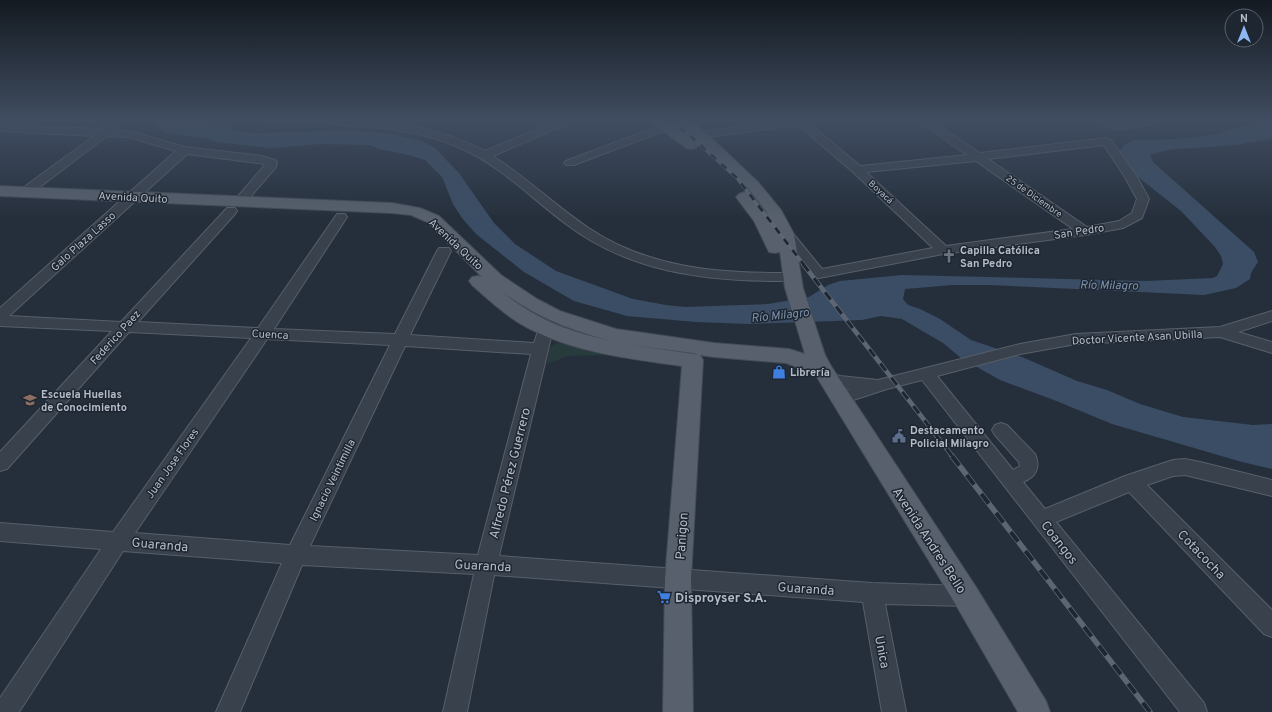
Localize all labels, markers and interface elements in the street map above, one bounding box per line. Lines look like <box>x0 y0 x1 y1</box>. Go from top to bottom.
north arrow <box>1224 8 1264 48</box>
text: N <box>1240 12 1248 26</box>
street label: 25 de Diciembre <box>1003 173 1064 220</box>
street label: Boyacá <box>866 178 895 207</box>
street label: Avenida Quito <box>98 189 168 207</box>
street label: Galo Plaza Lasso <box>48 209 119 275</box>
street label: Avenida Quito <box>425 216 485 273</box>
street label: San Pedro <box>1053 221 1105 243</box>
place label: Capilla Católica San Pedro <box>960 244 1040 271</box>
church icon: Capilla Católica San Pedro <box>941 248 957 264</box>
water label: Río Milagro <box>1080 277 1139 295</box>
water label: Río Milagro <box>750 305 811 327</box>
street label: Federico Paez <box>87 307 144 368</box>
street label: Cuenca <box>251 327 289 343</box>
street label: Doctor Vicente Asan Ubilla <box>1071 328 1203 348</box>
shop icon: Librería <box>771 364 787 380</box>
place label: Librería <box>790 366 830 380</box>
place label: Escuela Huellas de Conocimiento <box>41 388 127 415</box>
school or university icon: Escuela Huellas de Conocimiento <box>22 392 38 408</box>
street label: Alfredo Pérez Guerrero <box>487 406 535 541</box>
place label: Destacamento Policial Milagro <box>910 424 989 451</box>
street label: Juan Jose Flores <box>143 426 202 501</box>
public building icon: Destacamento Policial Milagro <box>891 428 907 444</box>
street label: Ignacio Veintimilla <box>307 437 359 524</box>
street label: Avenida Andres Bello <box>888 485 969 597</box>
street label: Panigon <box>673 512 693 560</box>
street label: Coangos <box>1036 518 1080 568</box>
street label: Cotacocha <box>1173 527 1228 583</box>
street label: Guaranda <box>131 536 189 556</box>
street label: Guaranda <box>454 558 512 576</box>
street label: Guaranda <box>777 580 835 600</box>
supermarket icon: Disproyser S.A. <box>656 589 672 605</box>
place label: Disproyser S.A. <box>675 591 767 607</box>
street label: Unica <box>870 635 892 670</box>

